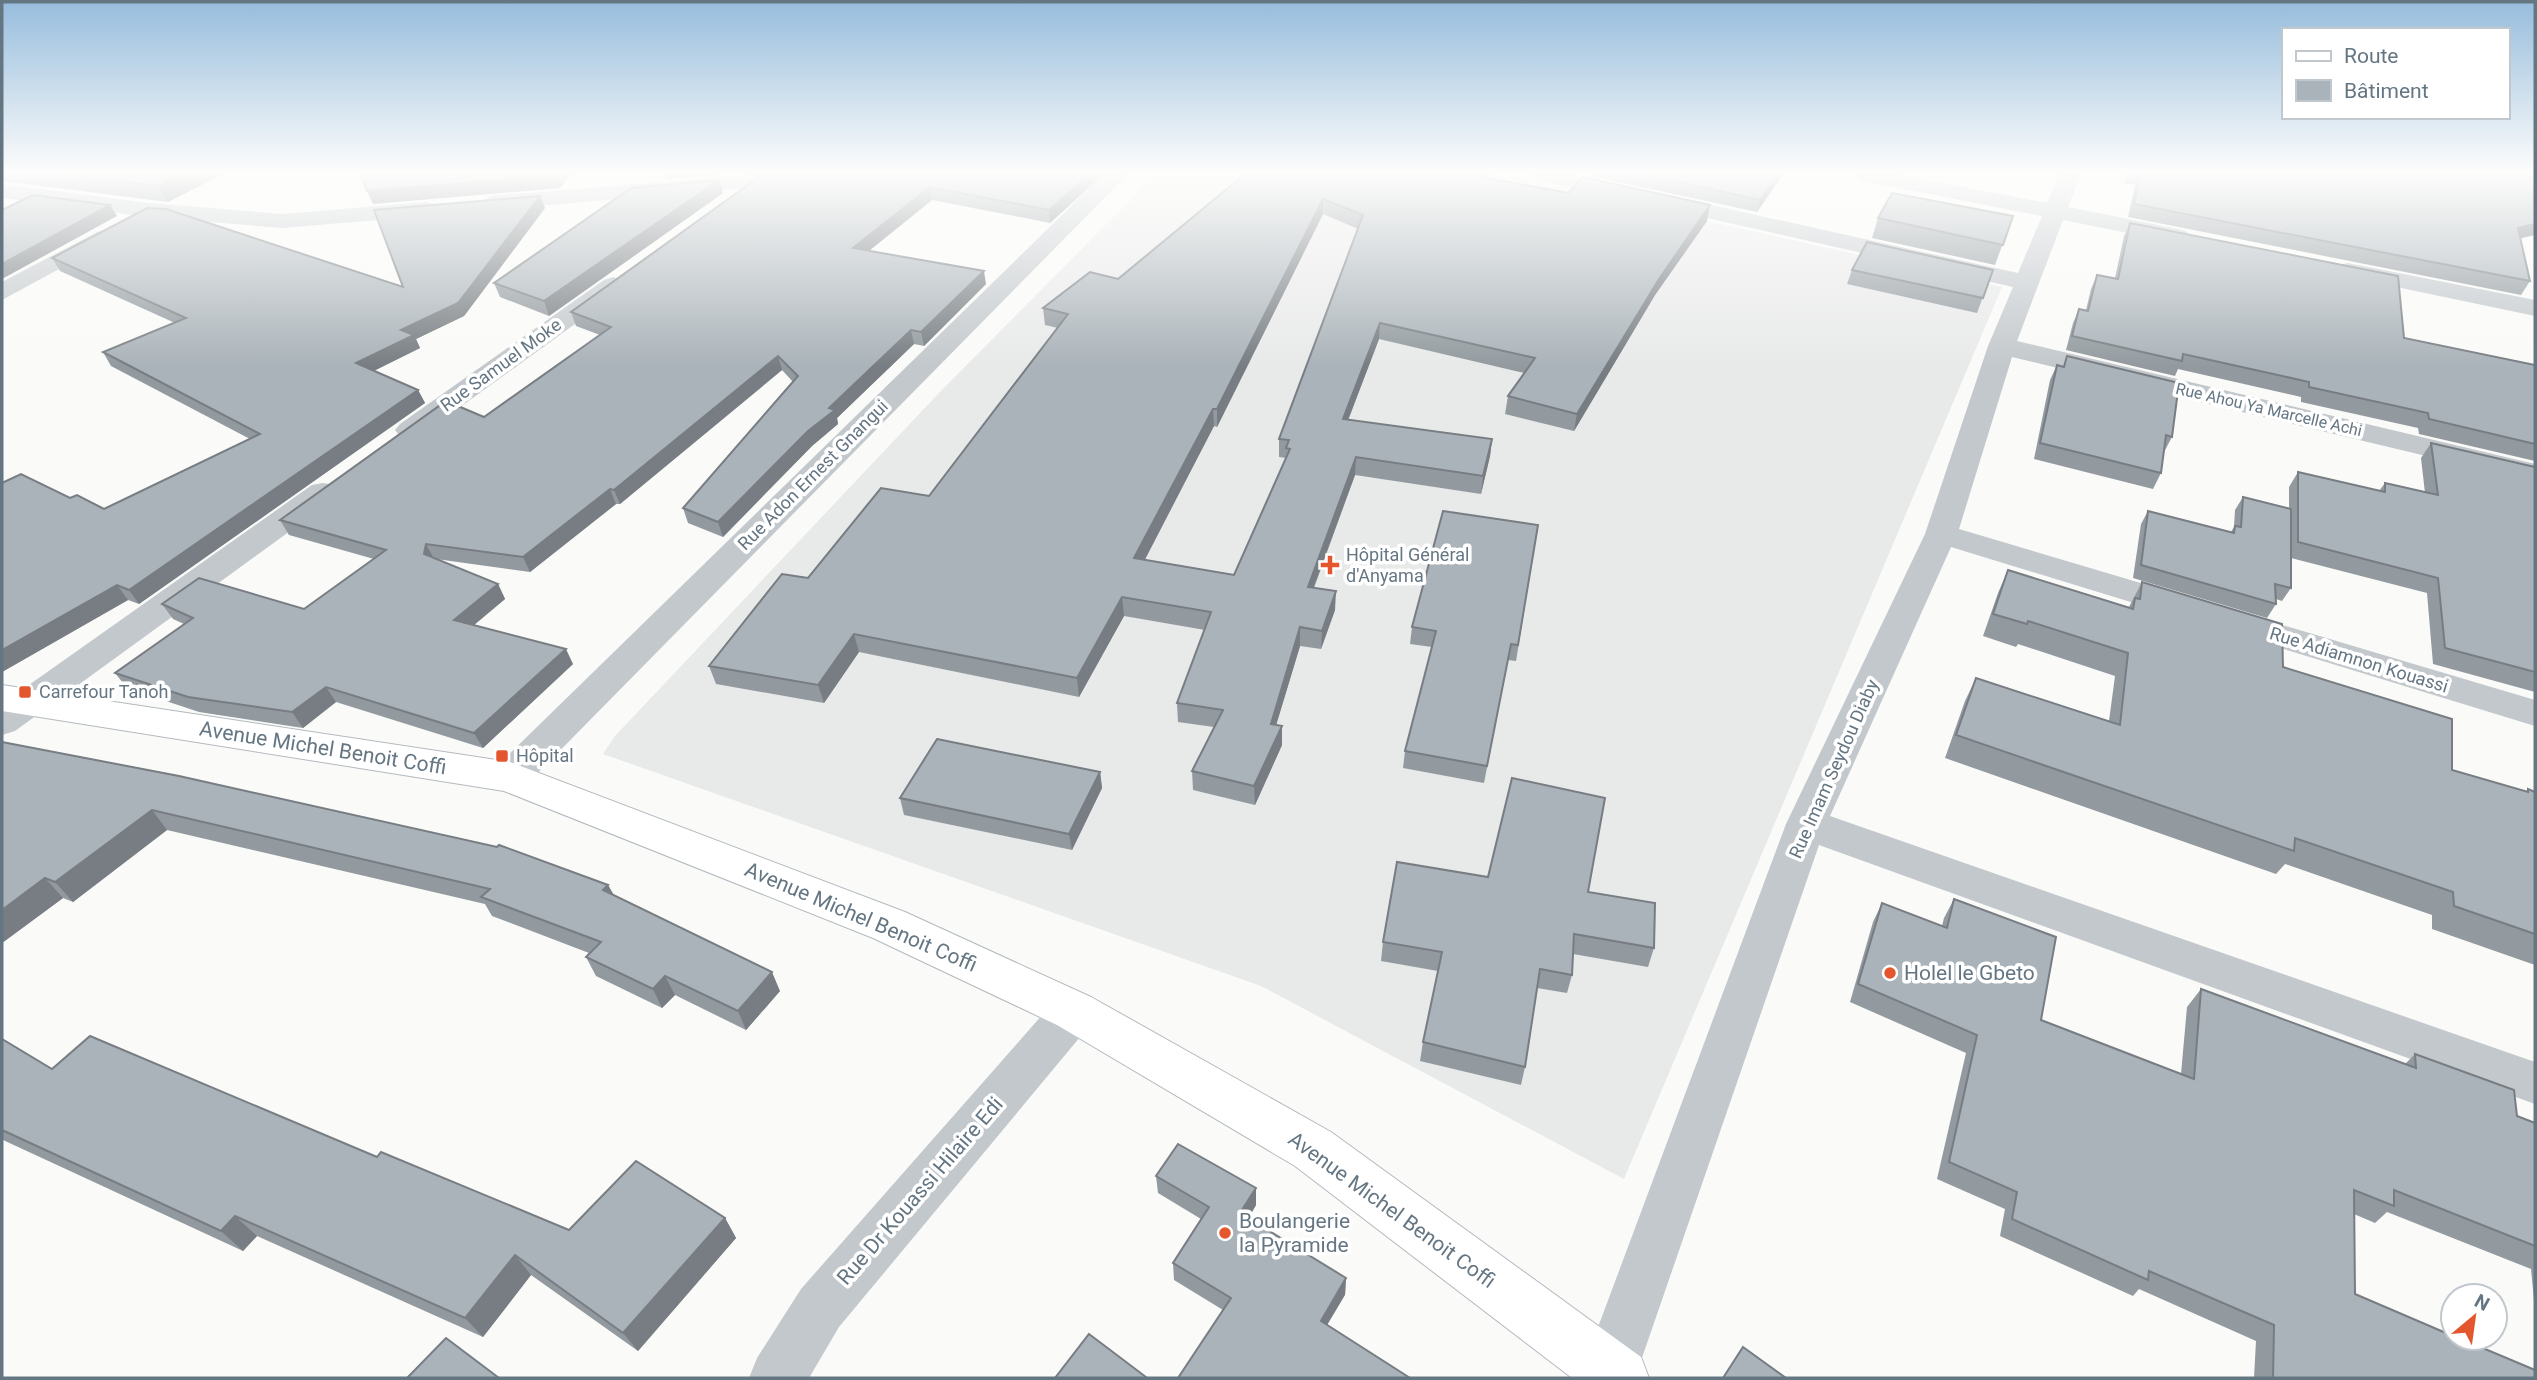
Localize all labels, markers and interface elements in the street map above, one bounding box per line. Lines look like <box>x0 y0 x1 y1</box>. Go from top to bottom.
legend <box>2282 28 2509 119</box>
text: Route <box>2344 44 2399 68</box>
text: Bâtiment <box>2344 79 2429 103</box>
street label: Rue Samuel Moke <box>436 314 565 415</box>
street label: Rue Ahou Ya Marcelle Achi <box>2174 379 2364 440</box>
street label: Rue Adon Ernest Gnangui <box>733 395 892 554</box>
place label: Hôpital Général d'Anyama <box>1346 544 1469 586</box>
marker: Hôpital Général d'Anyama <box>1320 555 1340 575</box>
street label: Rue Adiamnon Kouassi <box>2267 622 2451 697</box>
street label: Rue Imam Seydou Diaby <box>1785 676 1883 861</box>
place label: Carrefour Tanoh <box>39 681 168 702</box>
marker: Carrefour Tanoh <box>17 684 33 700</box>
street label: Avenue Michel Benoit Coffi <box>198 717 448 779</box>
place label: Hôpital <box>516 745 574 766</box>
marker: Hôpital <box>494 748 510 764</box>
street label: Avenue Michel Benoit Coffi <box>741 857 981 977</box>
place label: Holel le Gbeto <box>1904 961 2035 985</box>
marker: Holel le Gbeto <box>1882 965 1898 981</box>
street label: Rue Dr Kouassi Hilaire Edi <box>832 1092 1008 1290</box>
street label: Avenue Michel Benoit Coffi <box>1284 1127 1500 1293</box>
place label: Boulangerie la Pyramide <box>1239 1209 1350 1257</box>
marker: Boulangerie la Pyramide <box>1217 1225 1233 1241</box>
north arrow <box>2439 1282 2509 1352</box>
text: N <box>2471 1289 2493 1316</box>

